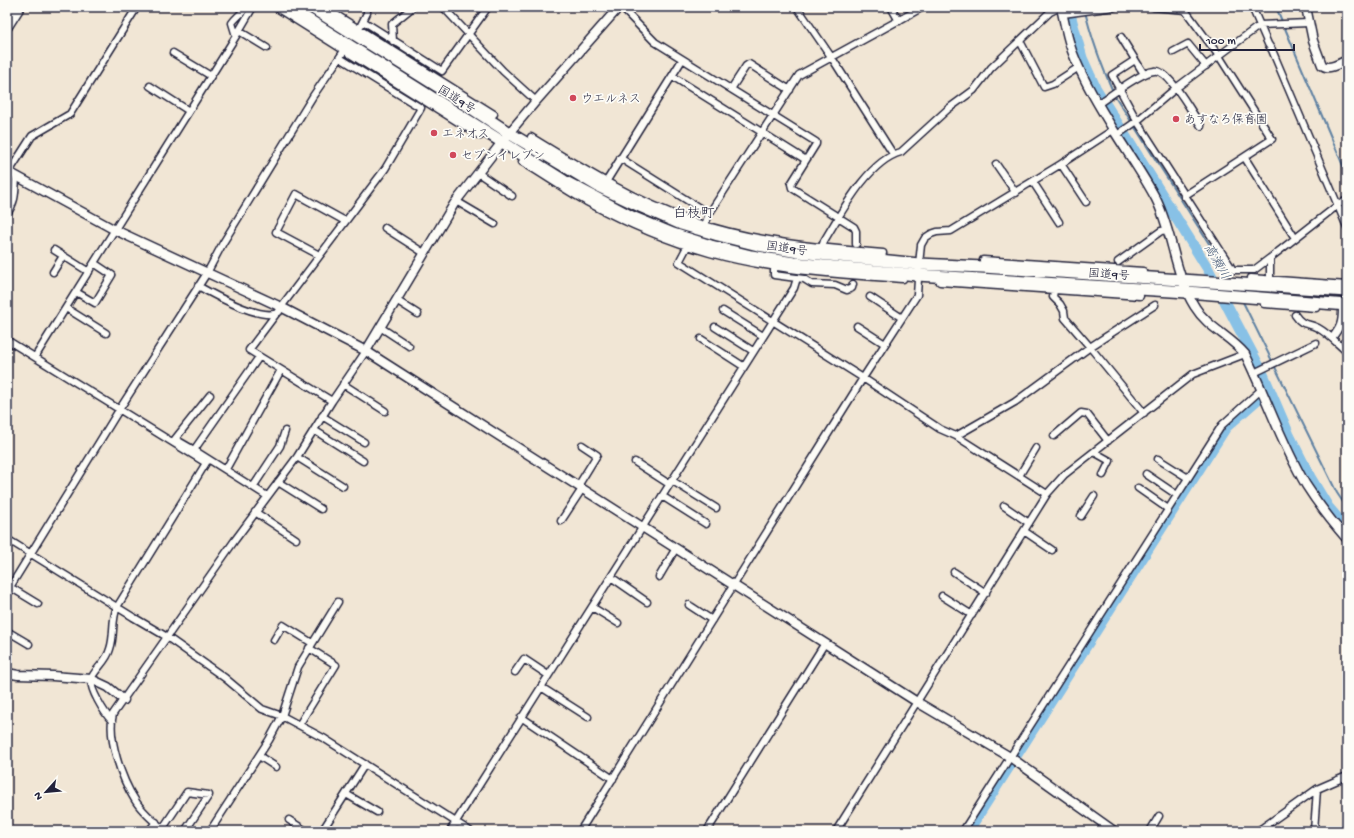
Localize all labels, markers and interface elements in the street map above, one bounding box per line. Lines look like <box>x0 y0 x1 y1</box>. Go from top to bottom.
scale bar <box>1200 26 1294 52</box>
text: 100 m <box>1205 35 1236 49</box>
street label: 国道9号 <box>434 83 478 118</box>
marker: ウエルネス <box>568 93 578 103</box>
place label: ウエルネス <box>581 93 641 107</box>
place label: あすなろ保育園 <box>1184 113 1268 128</box>
marker: あすなろ保育園 <box>1171 114 1181 124</box>
marker: エネオス <box>429 128 439 138</box>
place label: エネオス <box>442 128 489 142</box>
place label: セブンイレブン <box>461 149 545 164</box>
marker: セブンイレブン <box>448 150 458 160</box>
district label: 白枝町 <box>673 206 715 223</box>
street label: 国道9号 <box>765 239 809 260</box>
water label: 高瀬川 <box>1200 241 1233 283</box>
street label: 国道9号 <box>1087 267 1130 284</box>
north arrow <box>26 772 66 812</box>
text: N <box>32 790 46 802</box>

